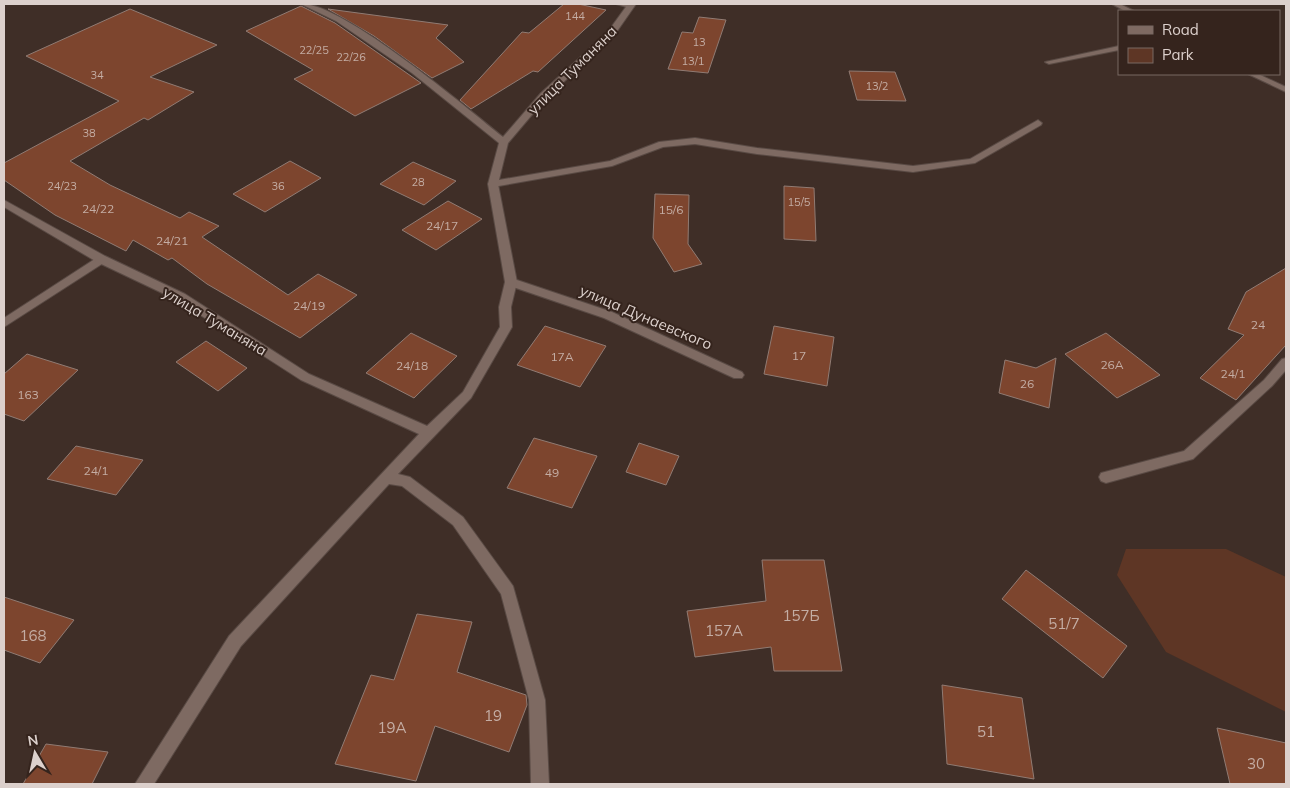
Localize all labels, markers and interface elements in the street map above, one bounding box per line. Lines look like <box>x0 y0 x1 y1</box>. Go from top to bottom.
house number: 144 <box>565 9 585 23</box>
legend <box>1118 10 1280 75</box>
text: Road <box>1162 20 1199 39</box>
street label: улица Туманяна <box>523 21 621 119</box>
house number: 13 <box>692 35 706 49</box>
house number: 22/25 <box>299 43 329 57</box>
text: Park <box>1162 45 1194 64</box>
house number: 22/26 <box>336 50 366 64</box>
house number: 13/1 <box>682 54 704 68</box>
house number: 34 <box>90 68 104 82</box>
house number: 13/2 <box>866 79 889 93</box>
house number: 38 <box>82 126 96 140</box>
house number: 28 <box>411 175 425 189</box>
house number: 24/23 <box>47 179 77 193</box>
house number: 36 <box>271 179 285 193</box>
house number: 15/5 <box>788 195 811 209</box>
house number: 24/22 <box>82 201 114 216</box>
house number: 15/6 <box>658 202 684 217</box>
house number: 24/17 <box>426 218 458 233</box>
house number: 24/21 <box>156 233 188 248</box>
street label: улица Дунаевского <box>577 281 715 353</box>
street label: улица Туманяна <box>159 282 271 360</box>
house number: 24/19 <box>293 298 325 313</box>
house number: 24 <box>1251 317 1265 332</box>
house number: 17 <box>792 348 806 363</box>
house number: 17А <box>550 349 574 364</box>
house number: 26А <box>1100 357 1124 372</box>
house number: 24/18 <box>396 358 428 373</box>
house number: 24/1 <box>1220 366 1246 381</box>
house number: 26 <box>1020 376 1034 391</box>
house number: 163 <box>17 387 39 402</box>
house number: 24/1 <box>83 463 109 478</box>
house number: 49 <box>545 465 559 480</box>
house number: 157Б <box>782 606 820 625</box>
house number: 51/7 <box>1048 614 1080 633</box>
house number: 157А <box>705 621 743 640</box>
house number: 168 <box>19 626 47 645</box>
house number: 19 <box>484 706 502 725</box>
house number: 19А <box>377 718 407 737</box>
house number: 51 <box>977 722 995 741</box>
north arrow <box>10 728 60 778</box>
text: N <box>26 730 40 750</box>
house number: 30 <box>1247 754 1265 773</box>

